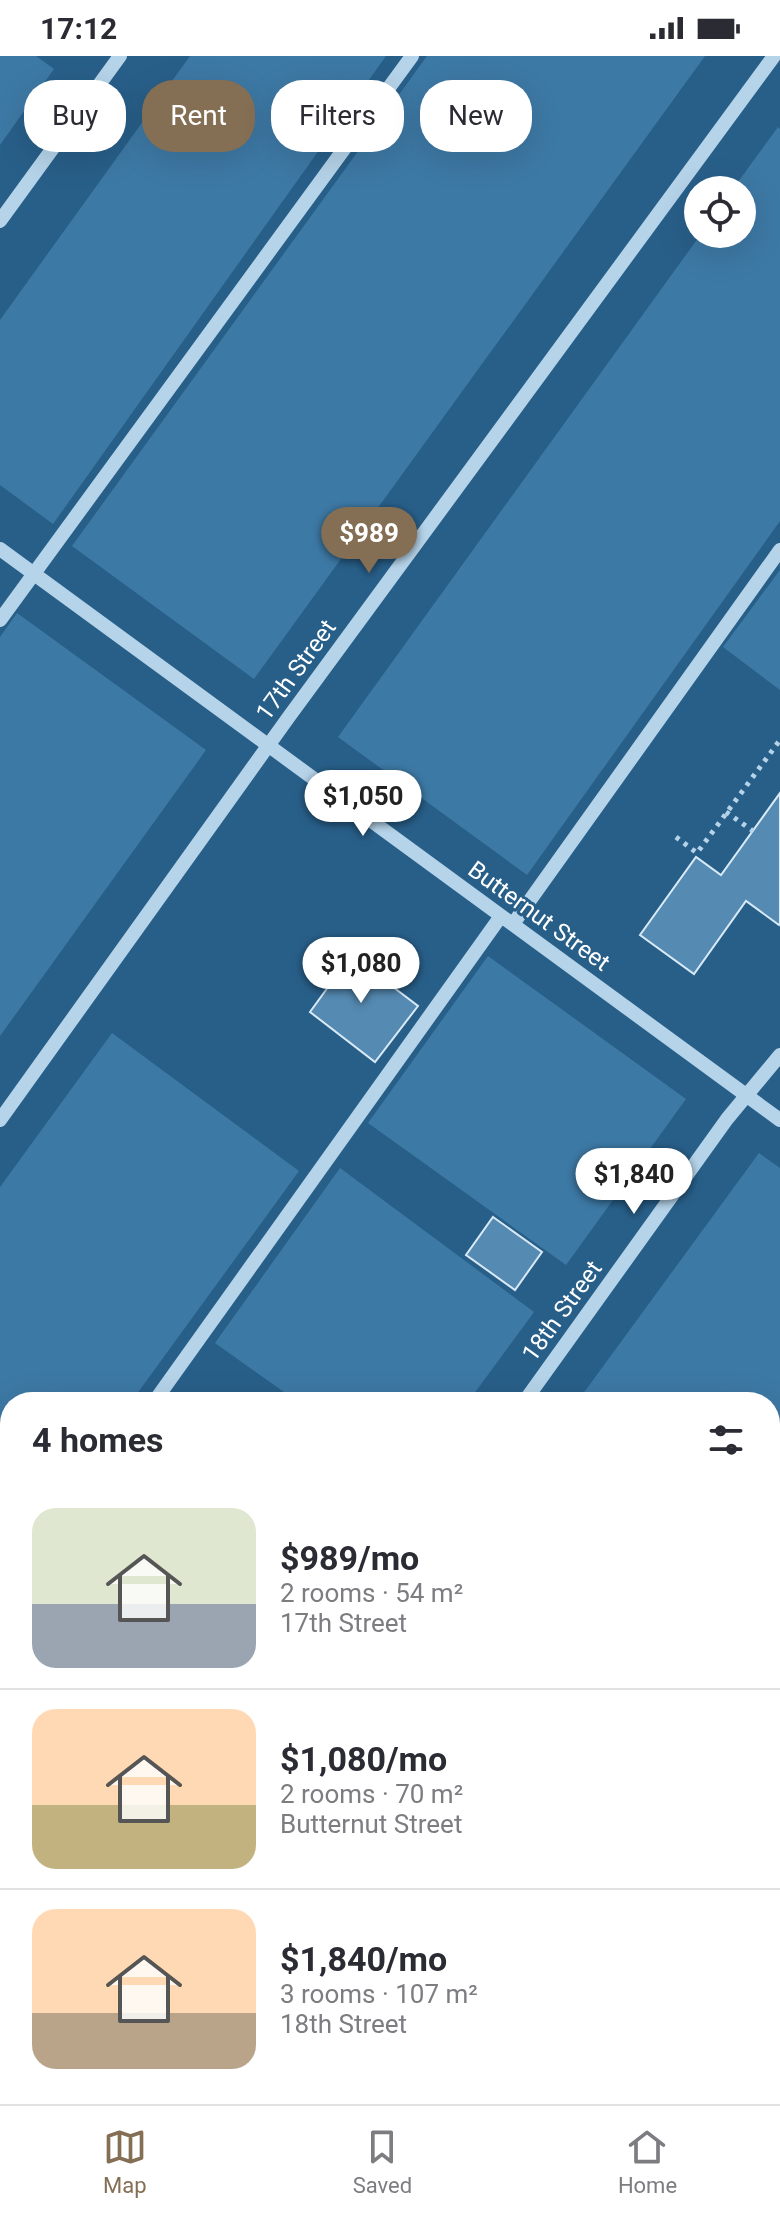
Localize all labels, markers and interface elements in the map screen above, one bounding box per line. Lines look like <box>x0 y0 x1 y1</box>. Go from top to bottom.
text: 17:12 <box>40 11 117 46</box>
chip: Buy <box>24 80 126 152</box>
chip: Rent <box>142 80 255 152</box>
chip: Filters <box>271 80 404 152</box>
chip: New <box>420 80 532 152</box>
map controls <box>684 176 756 248</box>
button: locate <box>684 176 756 248</box>
pin: $989 <box>322 507 416 575</box>
text: $989 <box>339 518 399 548</box>
street label: 17th Street <box>250 614 342 726</box>
pin: $1,050 <box>298 770 428 838</box>
text: $1,050 <box>323 781 403 811</box>
street label: Butternut Street <box>463 855 615 977</box>
pin: $1,080 <box>296 937 426 1005</box>
text: $1,080 <box>321 948 401 978</box>
pin: $1,840 <box>569 1148 699 1216</box>
text: $1,840 <box>594 1159 674 1189</box>
street label: 18th Street <box>516 1255 608 1367</box>
icon: filters <box>704 1418 748 1462</box>
text: 4 homes <box>32 1420 163 1460</box>
text: $989/mo <box>280 1538 419 1578</box>
icon: home <box>96 1540 192 1636</box>
text: 2 rooms · 54 m² <box>280 1578 463 1608</box>
text: 17th Street <box>280 1608 407 1638</box>
text: $1,080/mo <box>280 1739 447 1779</box>
icon: home <box>96 1741 192 1837</box>
text: 2 rooms · 70 m² <box>280 1779 463 1809</box>
text: Butternut Street <box>280 1809 462 1839</box>
text: $1,840/mo <box>280 1939 447 1979</box>
icon: home <box>96 1941 192 2037</box>
text: 3 rooms · 107 m² <box>280 1979 478 2009</box>
text: 18th Street <box>280 2009 407 2039</box>
tab: Map <box>103 2125 147 2198</box>
tab: Saved <box>353 2125 412 2198</box>
tab: Home <box>618 2125 677 2198</box>

